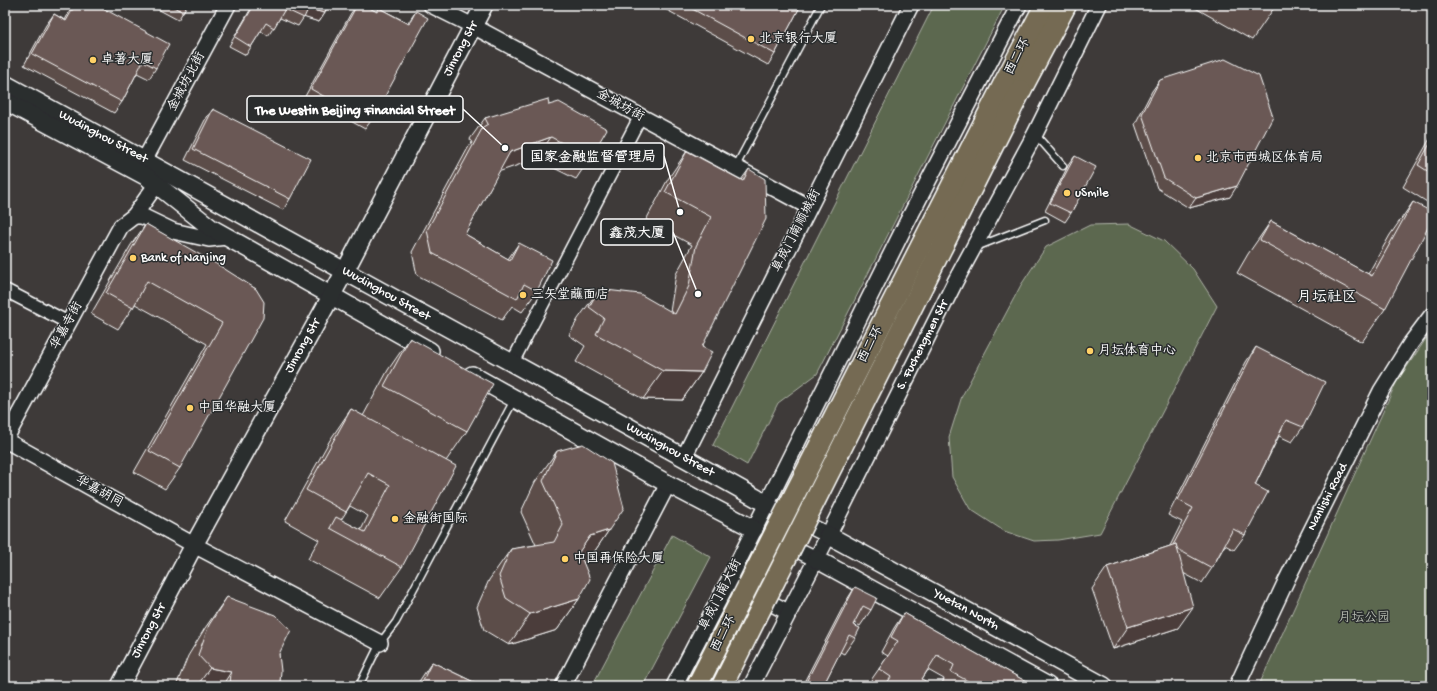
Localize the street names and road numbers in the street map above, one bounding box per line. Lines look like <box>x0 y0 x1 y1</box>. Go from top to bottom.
street label: Jinrong Str <box>440 18 482 79</box>
street label: 西二环 <box>1002 36 1034 78</box>
street label: 金城坊北街 <box>164 49 209 114</box>
street label: 金城坊街 <box>594 86 647 125</box>
street label: Wudinghou Street <box>56 107 152 168</box>
street label: 阜成门南顺城街 <box>769 187 824 275</box>
street label: Wudinghou Street <box>339 264 434 325</box>
street label: S. Fuchengmen Str <box>894 296 953 392</box>
street label: 华嘉寺街 <box>47 299 86 352</box>
street label: Jinrong Str <box>282 315 325 376</box>
street label: 西二环 <box>855 324 887 366</box>
street label: Wudinghou Street <box>623 420 718 481</box>
street label: Nanlishi Road <box>1305 460 1352 533</box>
street label: 华嘉胡同 <box>73 472 126 511</box>
street label: 阜成门南大街 <box>696 556 745 633</box>
street label: Yuetan North <box>930 585 1001 634</box>
street label: Jinrong Str <box>128 600 170 661</box>
street label: 西二环 <box>708 613 740 655</box>

